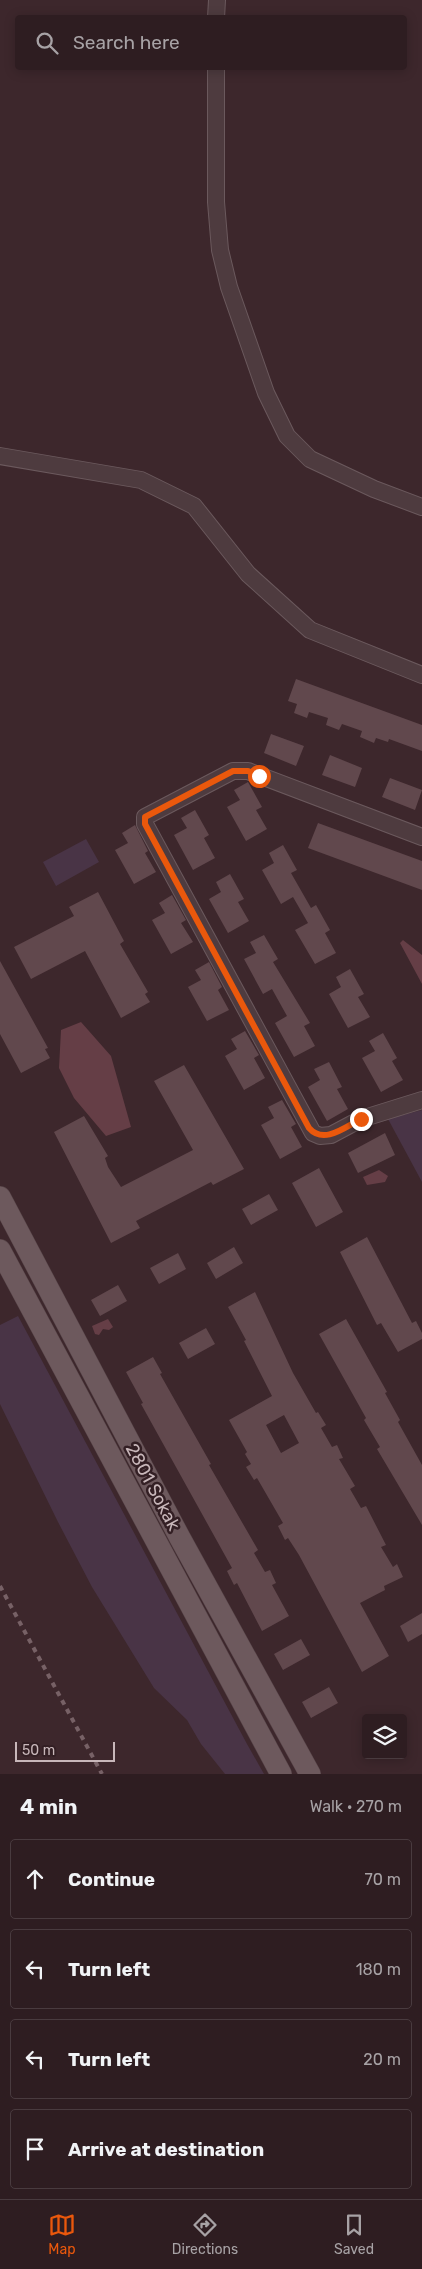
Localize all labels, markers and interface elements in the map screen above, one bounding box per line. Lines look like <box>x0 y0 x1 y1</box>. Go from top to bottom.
search box <box>15 15 407 70</box>
icon: search <box>33 29 61 57</box>
text: Search here <box>73 31 180 54</box>
route start <box>248 765 271 788</box>
route end <box>350 1108 373 1131</box>
street label: 2801 Sokak <box>121 1440 185 1535</box>
map controls <box>362 1714 407 1759</box>
button: layers <box>362 1714 407 1759</box>
scale bar <box>15 1739 115 1762</box>
text: 50 m <box>22 1742 55 1759</box>
text: 4 min <box>20 1794 78 1819</box>
text: Walk · 270 m <box>310 1797 402 1816</box>
icon: ahead <box>21 1865 49 1893</box>
text: Continue <box>68 1868 155 1891</box>
text: 70 m <box>364 1870 401 1889</box>
icon: left <box>21 1955 49 1983</box>
text: Turn left <box>68 1958 150 1981</box>
text: 180 m <box>356 1960 401 1979</box>
icon: left <box>21 2045 49 2073</box>
text: Turn left <box>68 2048 150 2071</box>
text: 20 m <box>363 2050 401 2069</box>
icon: arrive <box>21 2135 49 2163</box>
text: Arrive at destination <box>68 2138 264 2161</box>
tab: Map <box>48 2211 76 2258</box>
tab: Directions <box>172 2211 238 2258</box>
tab: Saved <box>334 2211 374 2258</box>

